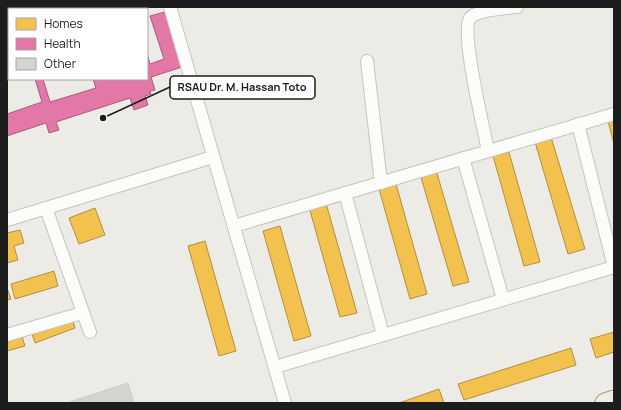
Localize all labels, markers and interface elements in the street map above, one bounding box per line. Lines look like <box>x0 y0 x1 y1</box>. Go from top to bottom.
legend <box>8 8 148 80</box>
text: Homes <box>44 15 83 32</box>
text: Health <box>44 35 81 52</box>
text: Other <box>44 55 77 72</box>
callout: RSAU Dr. M. Hassan Toto <box>170 76 315 99</box>
text: RSAU Dr. M. Hassan Toto <box>178 79 307 94</box>

